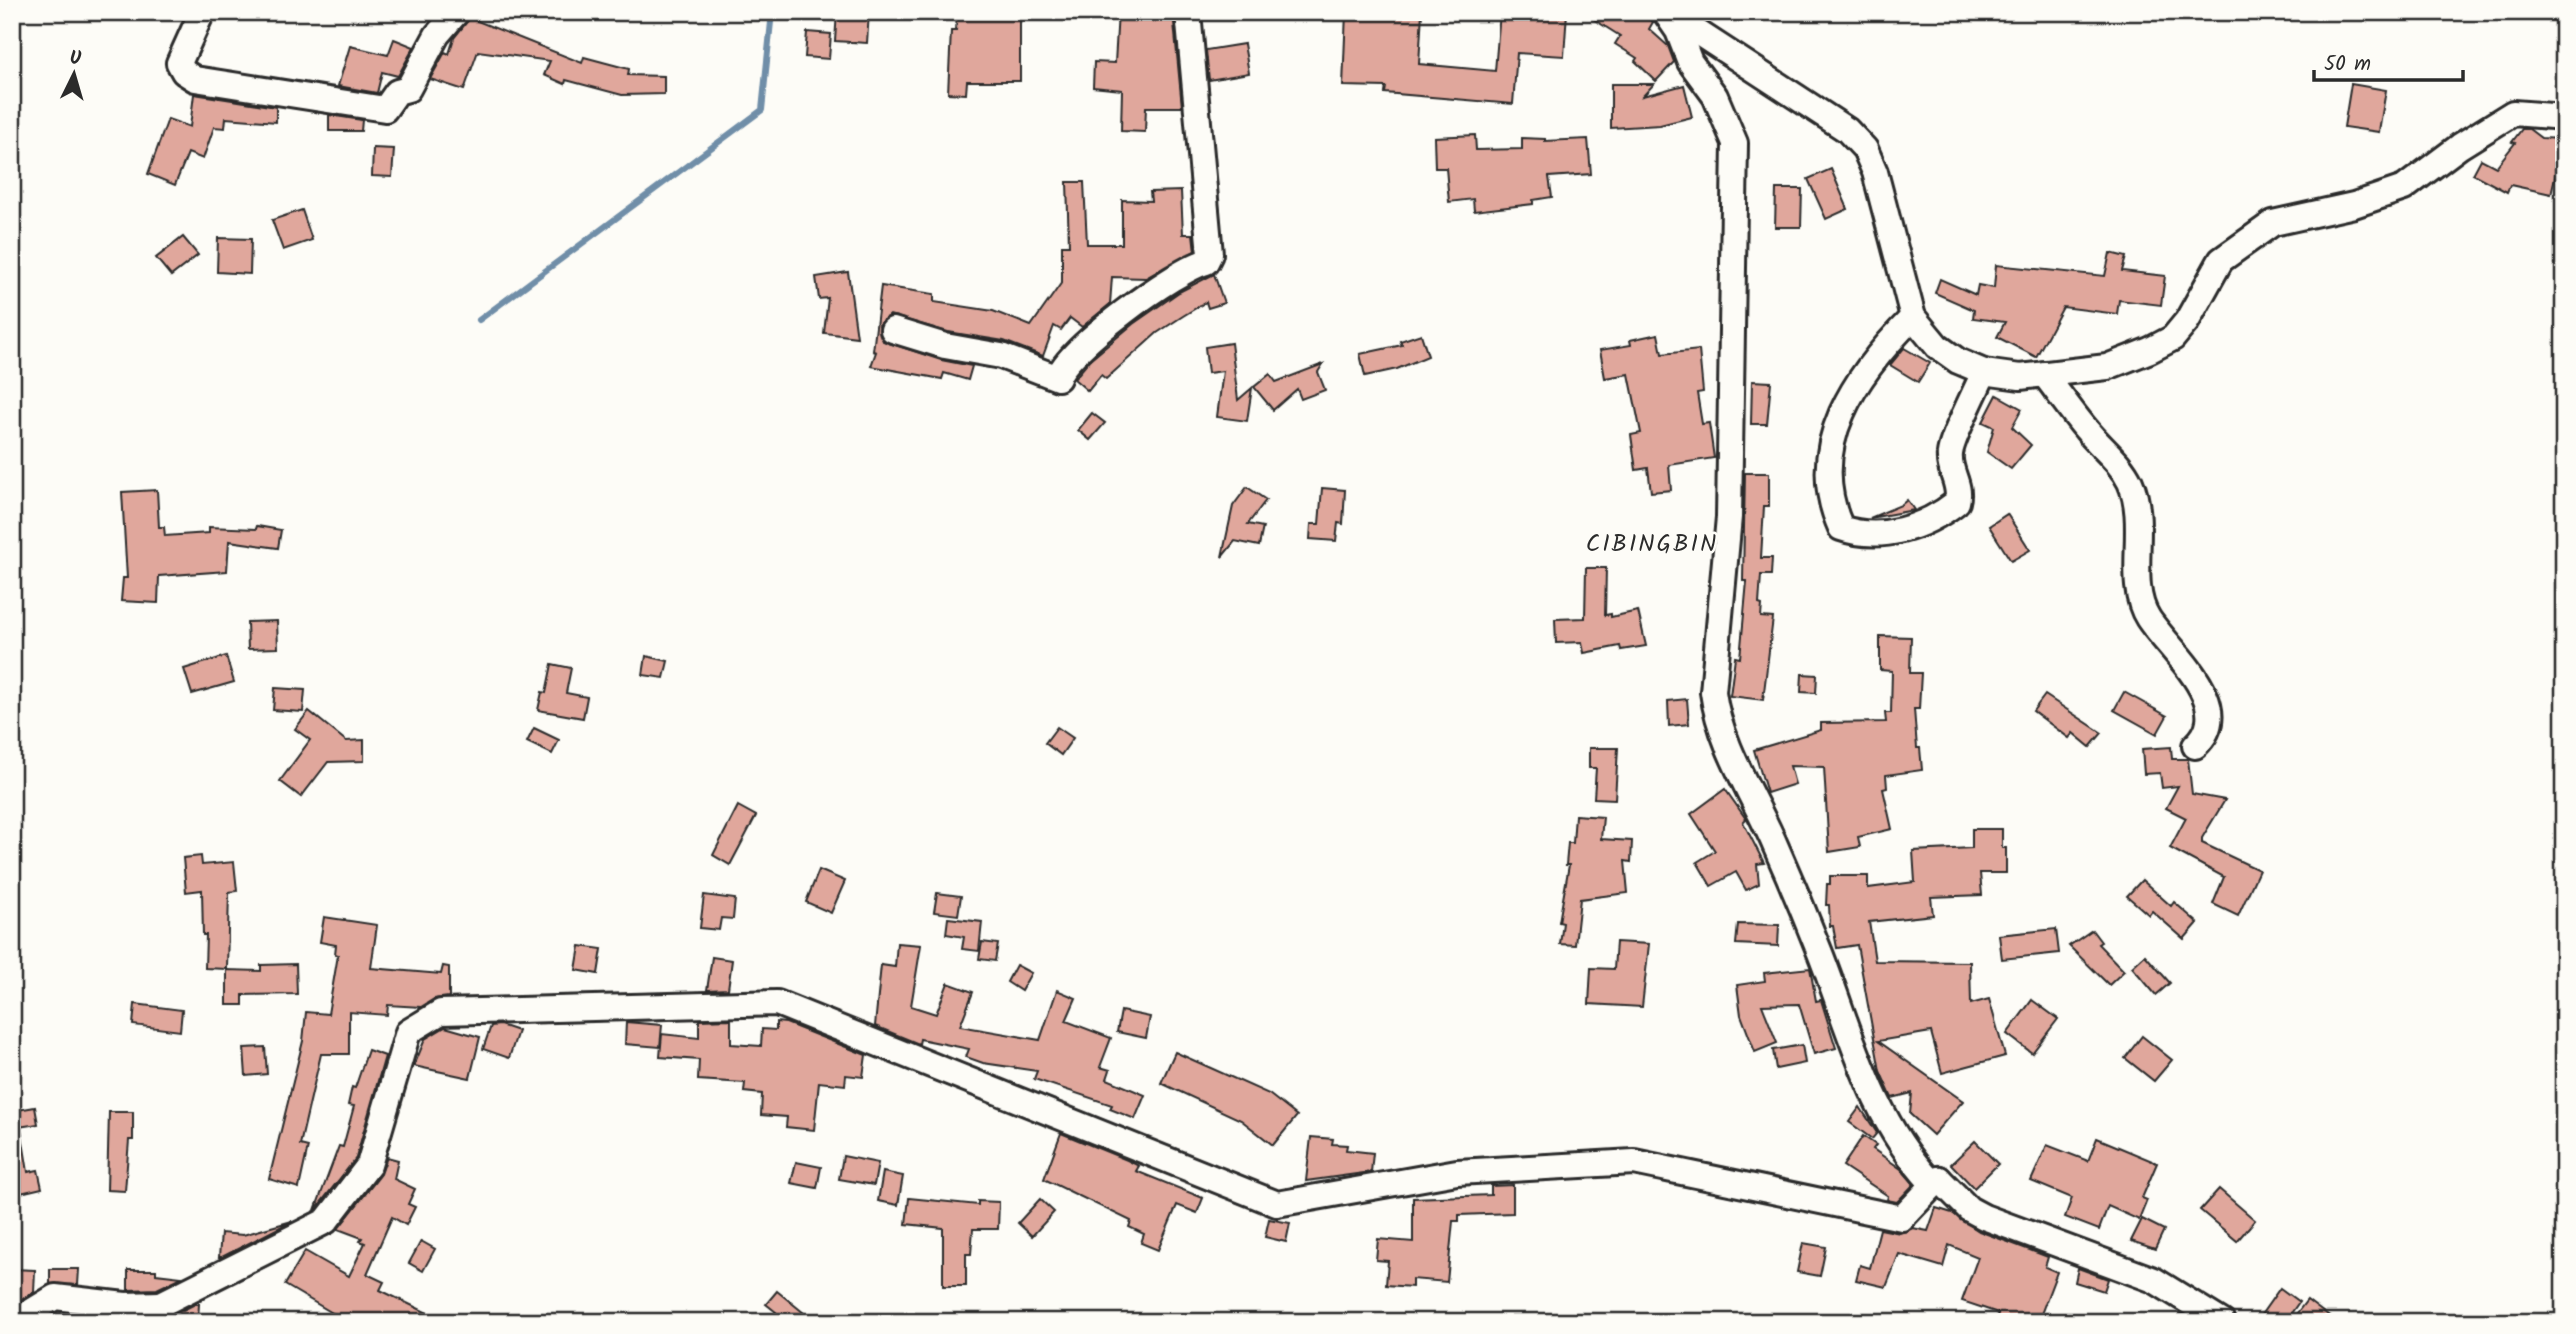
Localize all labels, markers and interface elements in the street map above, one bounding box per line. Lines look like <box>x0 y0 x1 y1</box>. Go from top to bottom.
north arrow <box>38 38 108 108</box>
scale bar <box>2314 38 2462 82</box>
text: U <box>68 44 83 75</box>
text: 50 m <box>2324 48 2371 81</box>
district label: CIBINGBIN <box>1586 525 1718 564</box>

